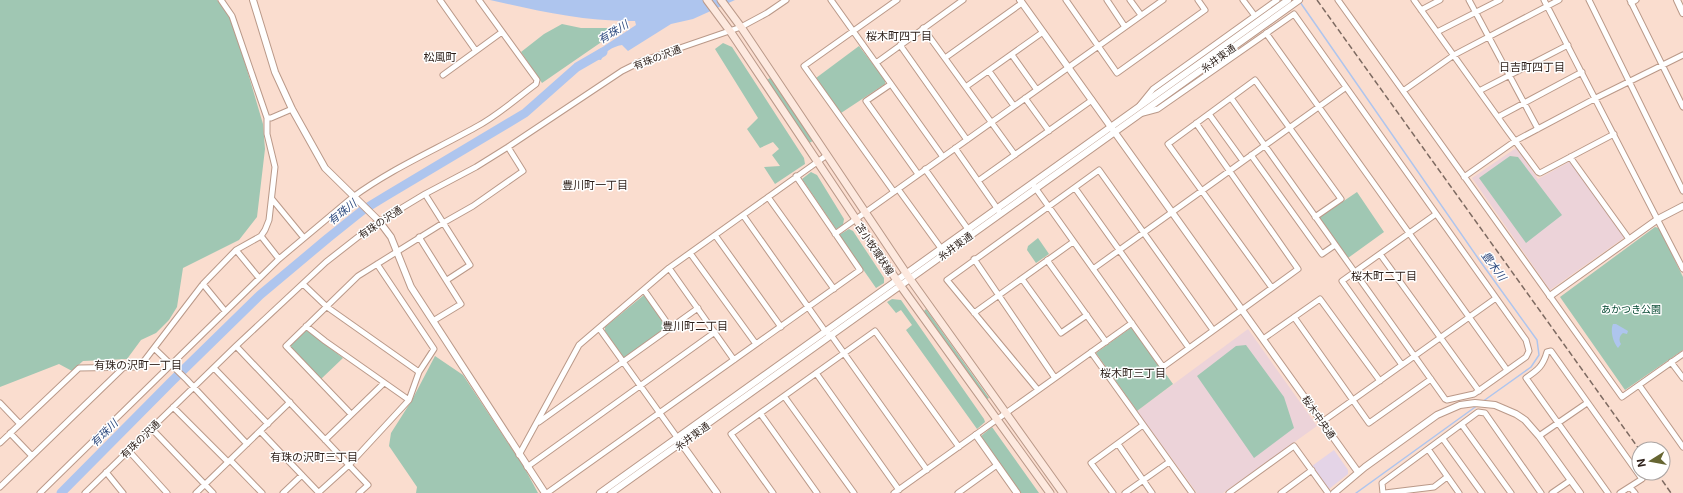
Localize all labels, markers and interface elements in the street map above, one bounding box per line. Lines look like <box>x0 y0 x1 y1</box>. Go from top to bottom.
water label: 有珠川 <box>595 17 632 46</box>
district label: 桜木町四丁目 <box>866 29 932 43</box>
street label: 糸井東通 <box>1198 41 1238 75</box>
street label: 有珠の沢通 <box>632 42 682 72</box>
district label: 松風町 <box>424 50 457 64</box>
district label: 日吉町四丁目 <box>1499 60 1565 74</box>
district label: 豊川町一丁目 <box>562 178 628 192</box>
water label: 有珠川 <box>325 196 360 228</box>
street label: 有珠の沢通 <box>356 203 404 241</box>
street label: 苫小牧環状線 <box>853 221 897 277</box>
street label: 糸井東通 <box>935 229 975 263</box>
water label: 豊木川 <box>1479 249 1510 284</box>
district label: 桜木町二丁目 <box>1351 269 1417 283</box>
park label: あかつき公園 <box>1601 303 1661 315</box>
district label: 豊川町二丁目 <box>662 319 728 333</box>
district label: 有珠の沢町一丁目 <box>94 358 182 372</box>
district label: 桜木町三丁目 <box>1100 366 1166 380</box>
street label: 桜木中央通 <box>1300 393 1338 441</box>
water label: 有珠川 <box>87 416 121 450</box>
street label: 有珠の沢通 <box>118 417 162 461</box>
street label: 糸井東通 <box>672 419 712 453</box>
north arrow <box>1631 441 1671 481</box>
district label: 有珠の沢町三丁目 <box>270 450 358 464</box>
text: N <box>1634 457 1649 468</box>

